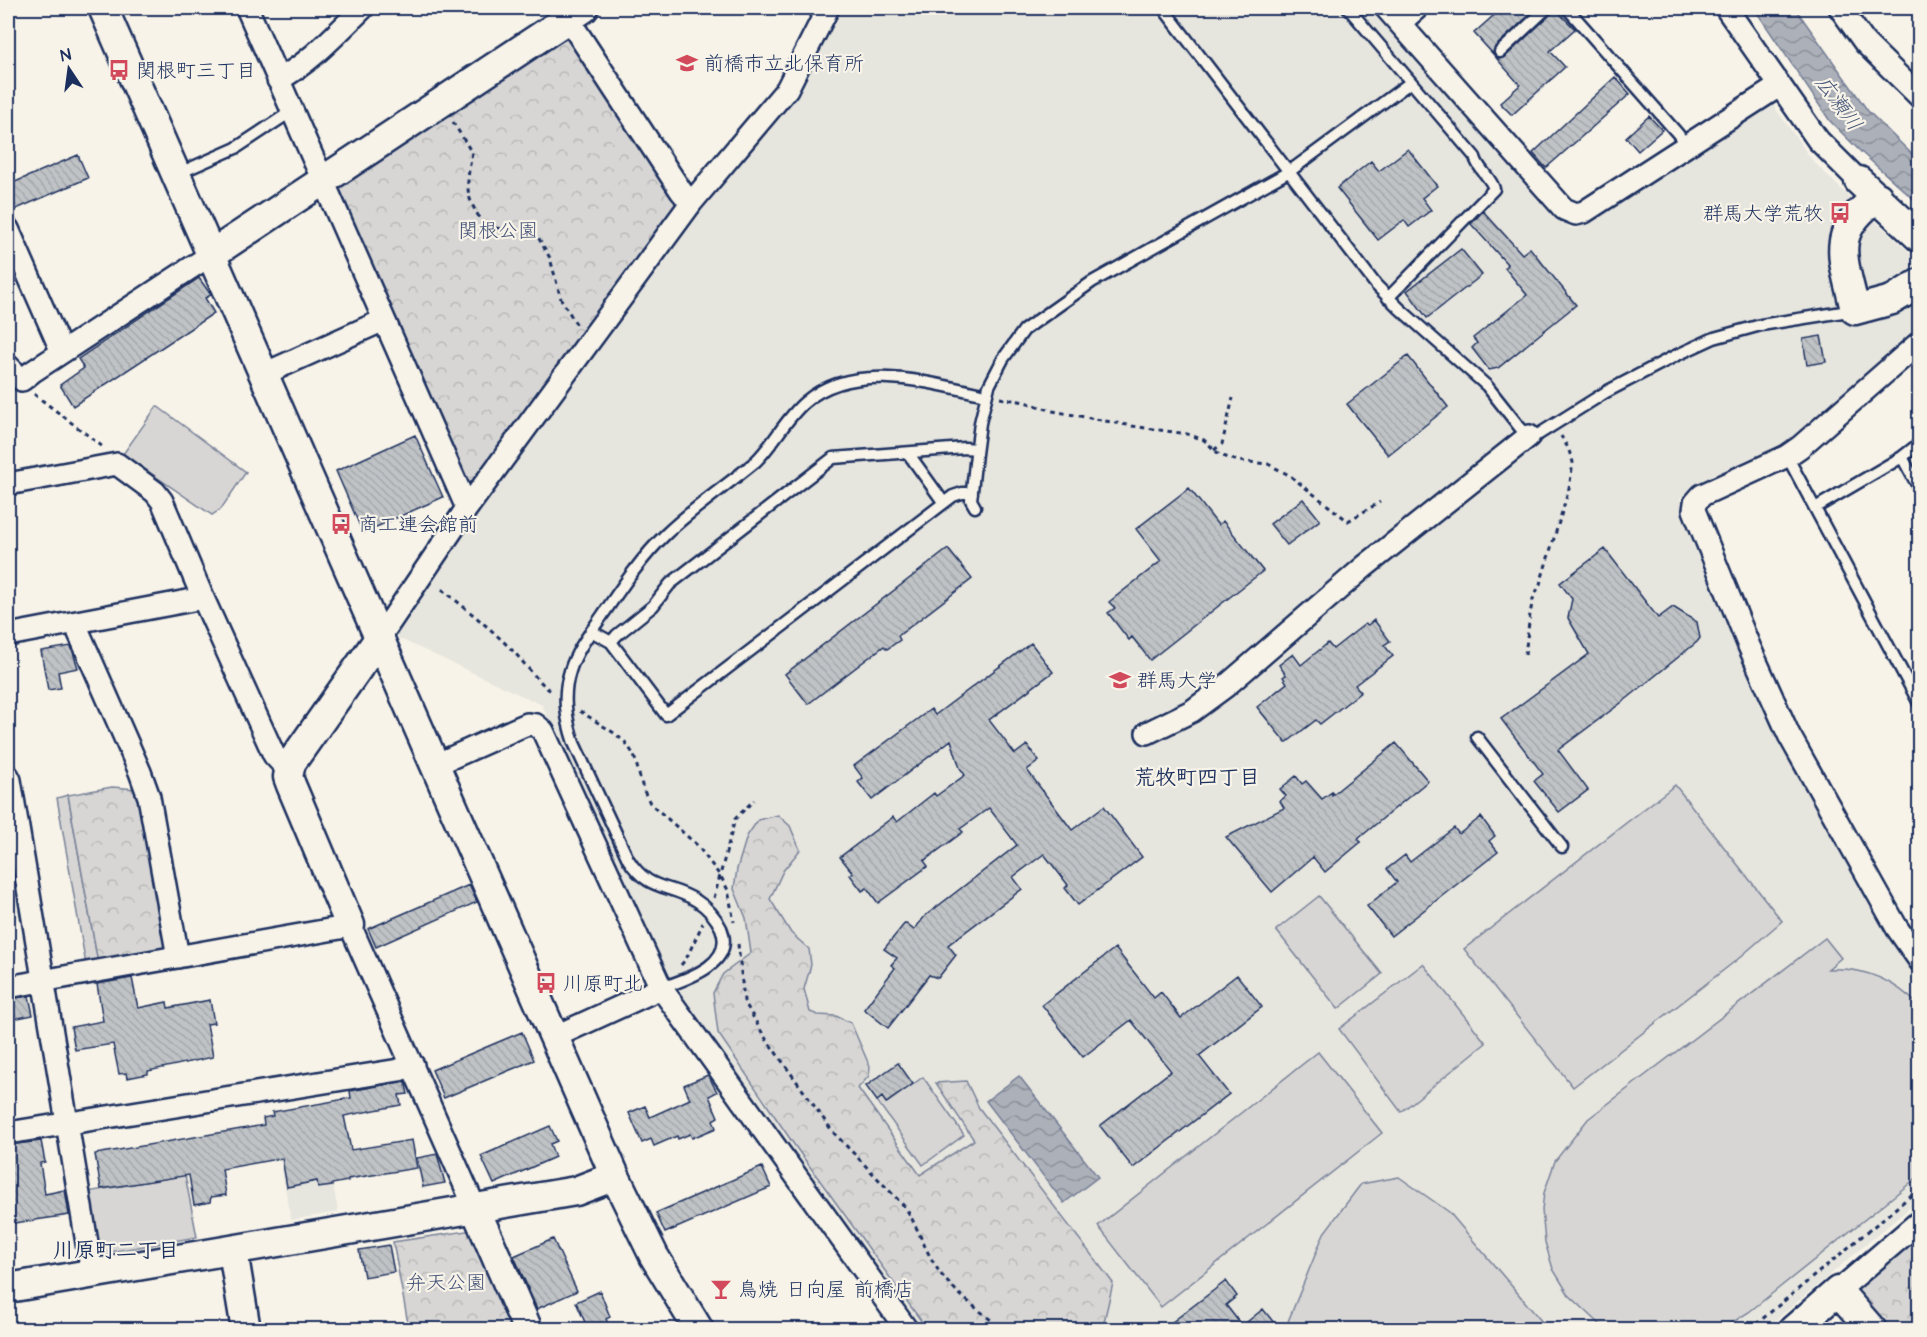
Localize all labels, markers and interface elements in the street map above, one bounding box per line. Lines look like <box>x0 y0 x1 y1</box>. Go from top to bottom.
north arrow <box>39 39 99 99</box>
text: N <box>58 44 73 67</box>
place label: 前橋市立北保育所 <box>704 50 864 78</box>
school or university icon: 前橋市立北保育所 <box>675 51 699 75</box>
place label: 関根町三丁目 <box>136 57 256 85</box>
bus stop icon: 関根町三丁目 <box>107 58 131 82</box>
water label: 広瀬川 <box>1808 69 1869 137</box>
place label: 群馬大学荒牧 <box>1703 200 1823 228</box>
bus stop icon: 群馬大学荒牧 <box>1828 201 1852 225</box>
park label: 関根公園 <box>458 217 538 245</box>
place label: 商工連会館前 <box>358 511 478 539</box>
bus stop icon: 商工連会館前 <box>329 512 353 536</box>
place label: 群馬大学 <box>1137 667 1217 695</box>
school or university icon: 群馬大学 <box>1108 668 1132 692</box>
district label: 荒牧町四丁目 <box>1134 763 1260 792</box>
place label: 川原町北 <box>563 970 643 998</box>
bus stop icon: 川原町北 <box>534 971 558 995</box>
district label: 川原町二丁目 <box>53 1236 179 1265</box>
park label: 弁天公園 <box>406 1269 486 1297</box>
place label: 鳥焼 日向屋 前橋店 <box>738 1276 914 1304</box>
bar icon: 鳥焼 日向屋 前橋店 <box>709 1277 733 1301</box>

